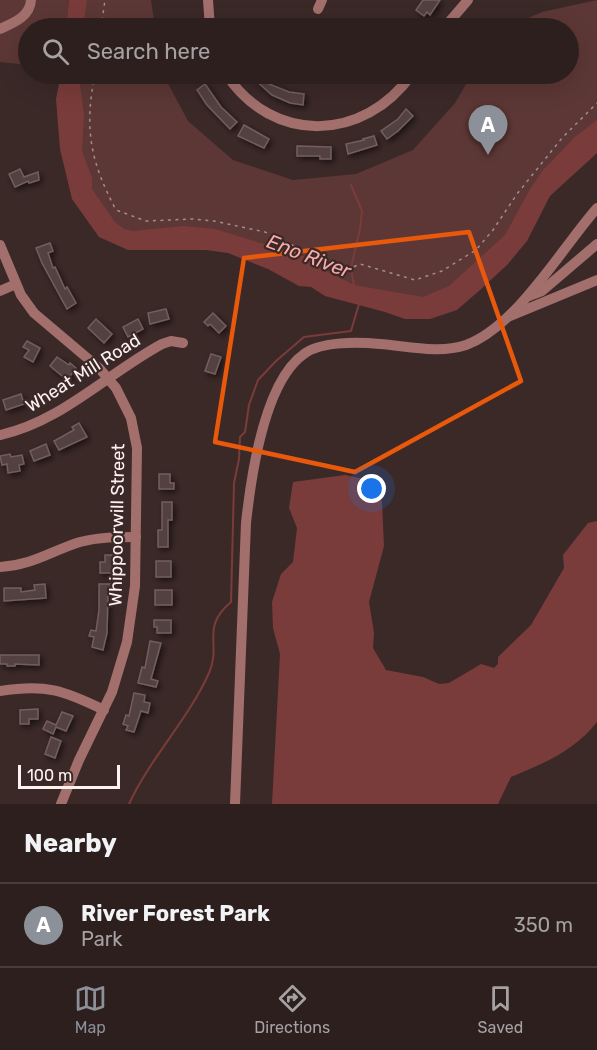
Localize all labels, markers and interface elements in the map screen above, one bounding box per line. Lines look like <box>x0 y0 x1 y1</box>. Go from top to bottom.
search box <box>18 18 579 84</box>
icon: search <box>39 35 72 68</box>
text: Search here <box>87 38 210 65</box>
pin: A <box>468 106 508 155</box>
water label: Eno River <box>264 229 356 283</box>
street label: Wheat Mill Road <box>22 329 144 417</box>
street label: Whippoorwill Street <box>105 443 129 607</box>
your location <box>357 474 386 503</box>
scale bar <box>18 762 120 790</box>
text: 100 m <box>27 766 72 785</box>
text: Nearby <box>24 828 117 859</box>
text: River Forest Park <box>81 900 270 927</box>
text: A <box>36 913 51 937</box>
text: 350 m <box>514 913 573 937</box>
text: Park <box>81 927 123 951</box>
tab: Map <box>74 982 107 1037</box>
tab: Directions <box>254 982 330 1037</box>
tab: Saved <box>478 982 523 1037</box>

